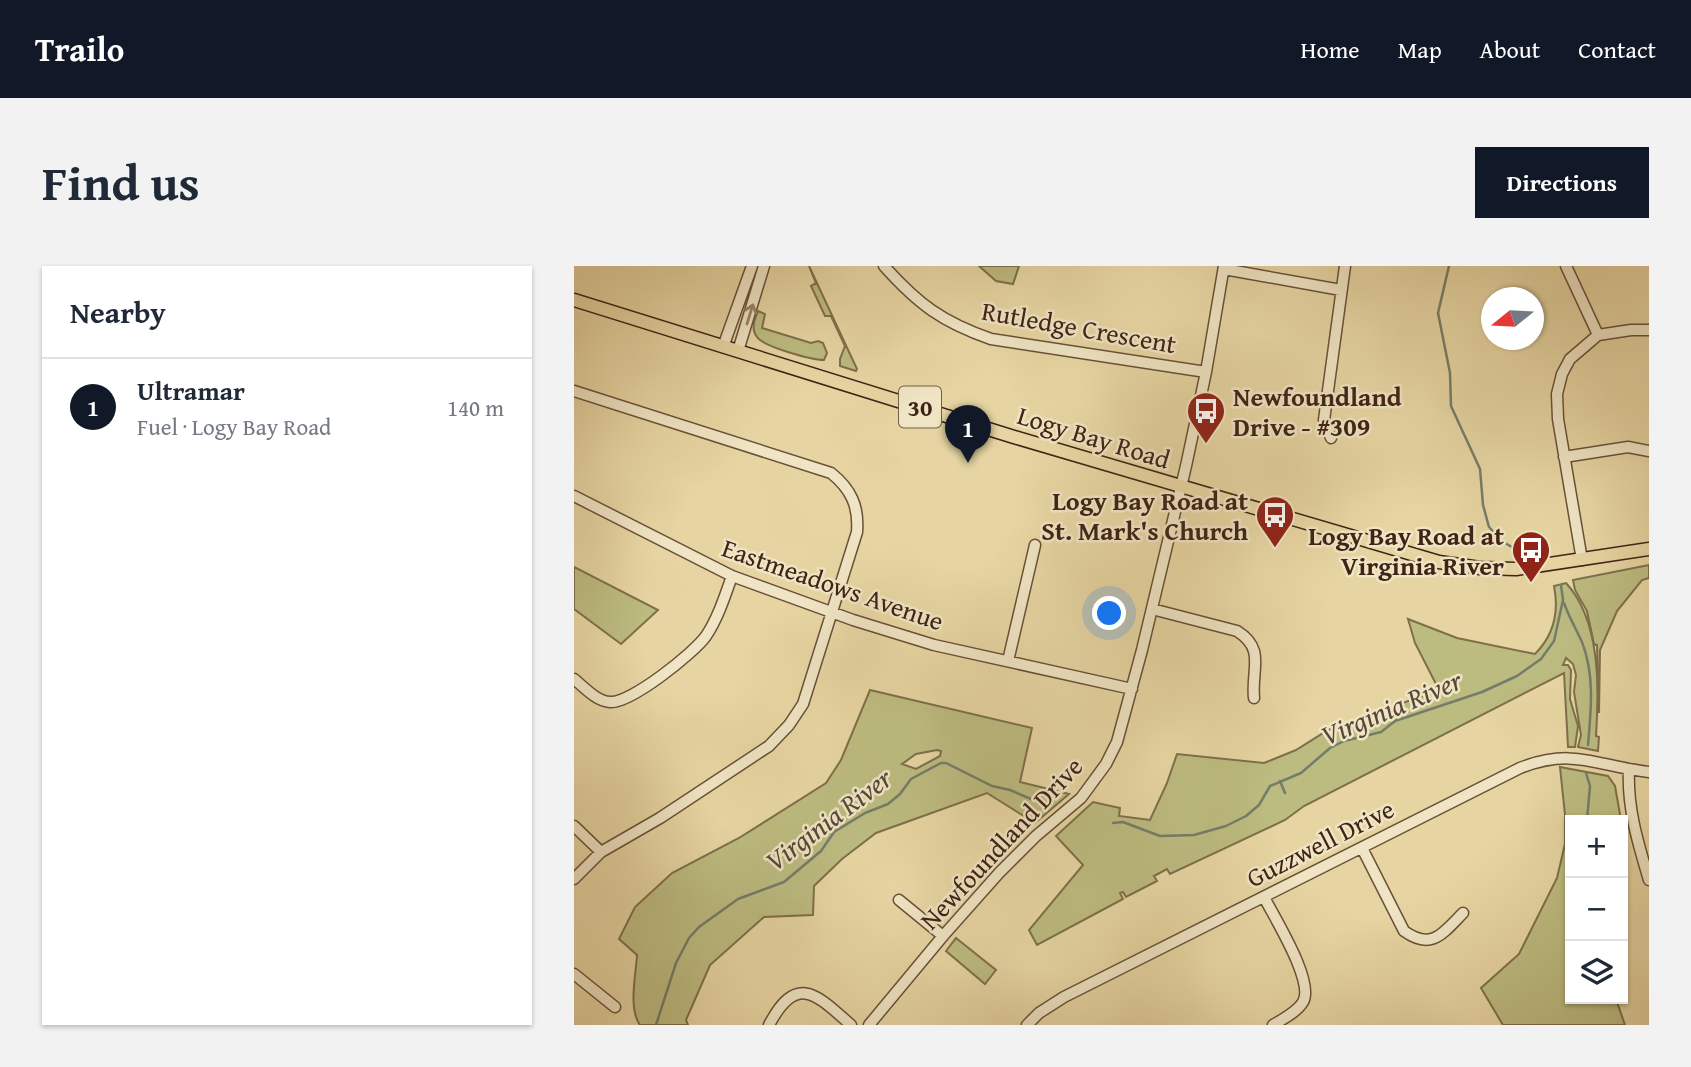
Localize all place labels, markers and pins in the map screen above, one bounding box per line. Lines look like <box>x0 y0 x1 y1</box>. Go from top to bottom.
place label: Newfoundland Drive - #309 <box>1233 377 1402 446</box>
bus stop icon: Newfoundland Drive - #309 <box>1185 390 1227 445</box>
pin: 1 <box>945 405 991 463</box>
place label: Logy Bay Road at St. Mark's Church <box>1041 481 1249 550</box>
bus stop icon: Logy Bay Road at St. Mark's Church <box>1254 494 1296 549</box>
place label: Logy Bay Road at Virginia River <box>1308 516 1504 585</box>
bus stop icon: Logy Bay Road at Virginia River <box>1510 529 1552 584</box>

